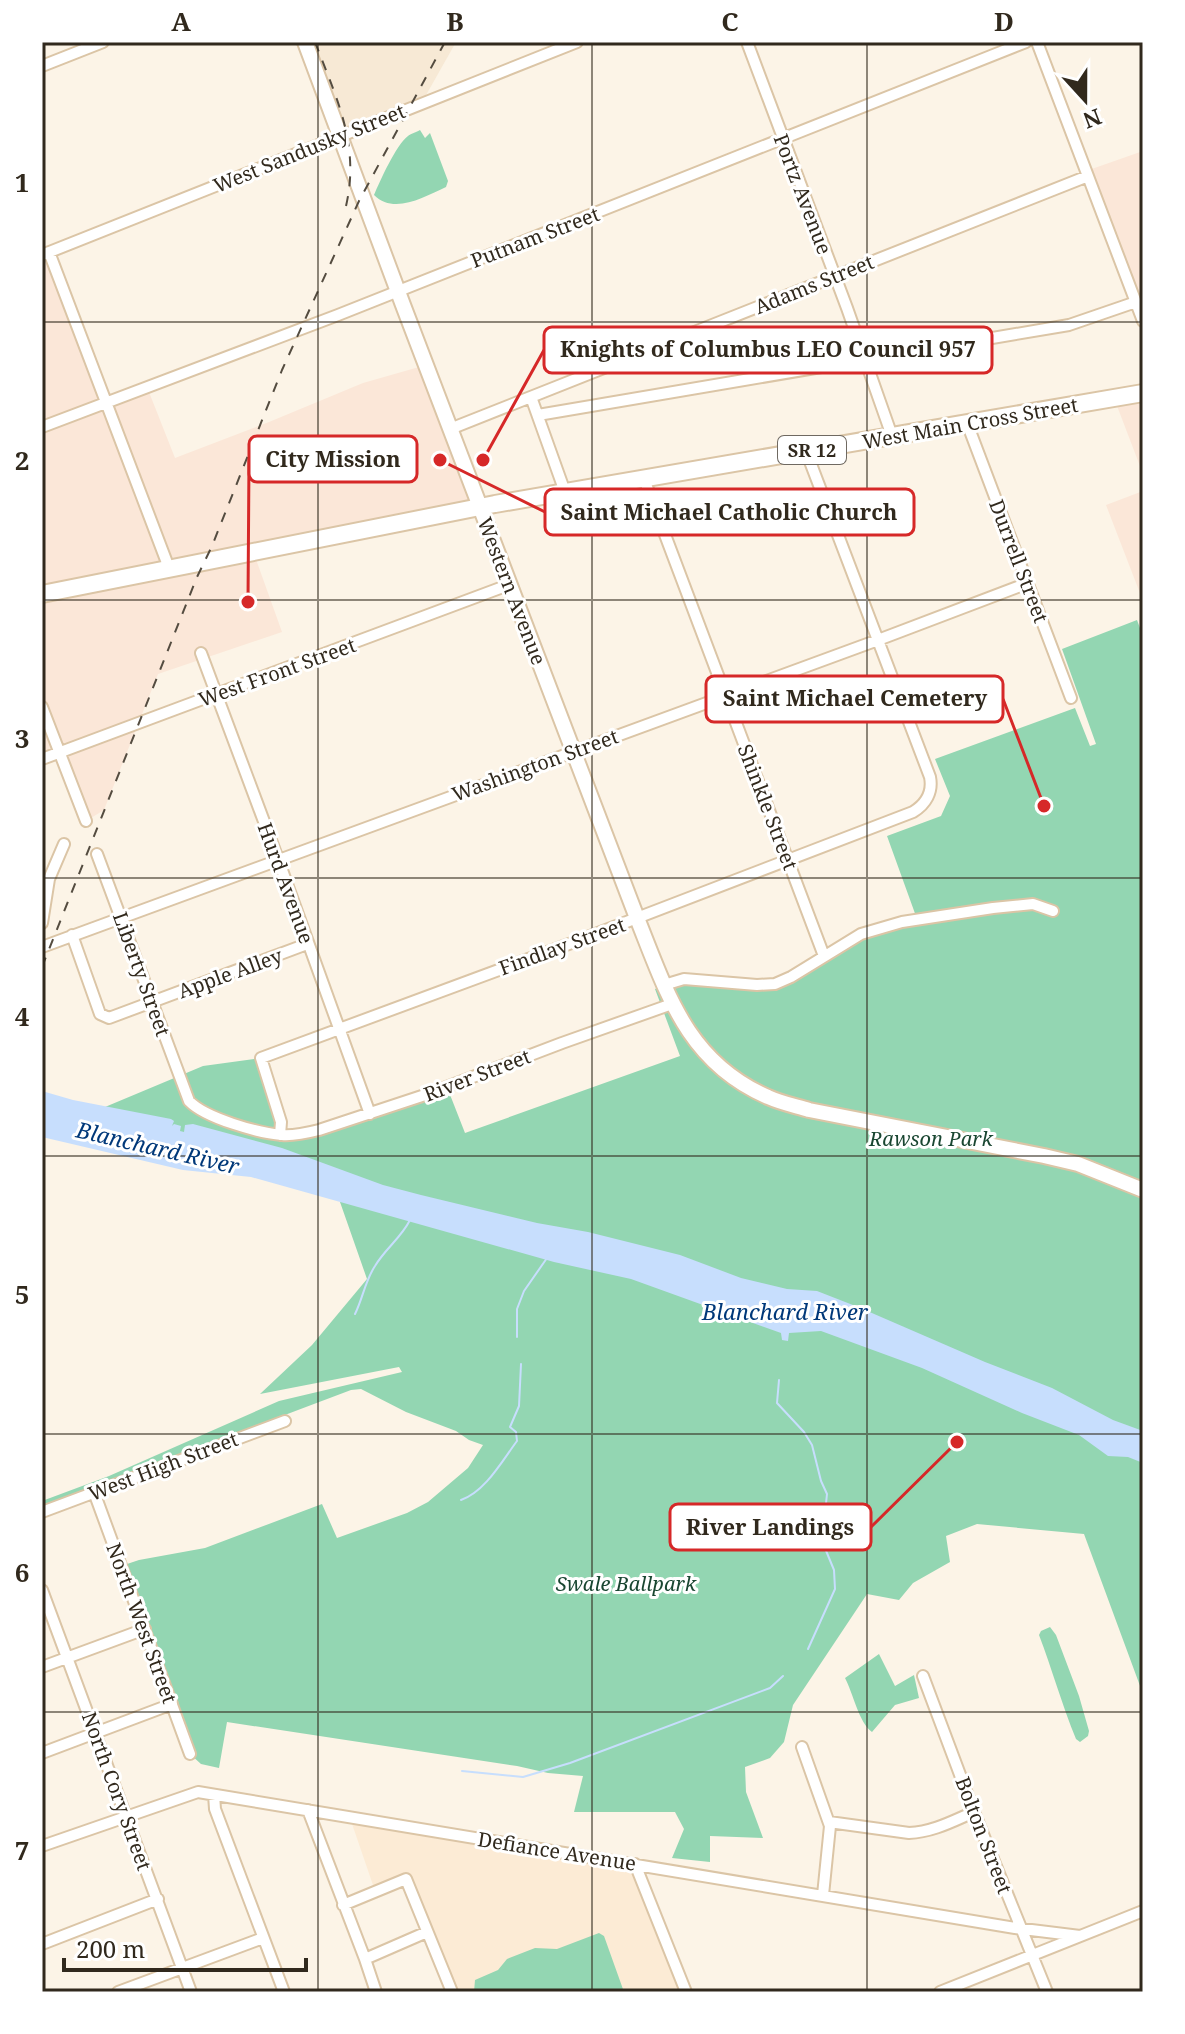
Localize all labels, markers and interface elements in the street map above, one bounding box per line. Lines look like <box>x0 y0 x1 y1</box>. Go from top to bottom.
text: A <box>171 3 191 39</box>
text: B <box>446 3 464 39</box>
text: C <box>721 3 739 39</box>
text: D <box>994 3 1014 39</box>
north arrow <box>1045 60 1125 140</box>
street label: West Sandusky Street <box>209 97 409 199</box>
text: N <box>1079 102 1106 137</box>
street label: Portz Avenue <box>768 130 838 258</box>
text: 1 <box>15 164 29 200</box>
street label: Putnam Street <box>467 200 603 274</box>
street label: Adams Street <box>750 248 878 320</box>
callout: Knights of Columbus LEO Council 957 <box>544 327 992 373</box>
text: Knights of Columbus LEO Council 957 <box>560 333 976 363</box>
street label: West Main Cross Street <box>860 391 1080 455</box>
callout: City Mission <box>249 436 417 482</box>
road number: SR 12 <box>778 436 846 464</box>
text: 2 <box>15 442 29 478</box>
text: City Mission <box>265 443 401 473</box>
callout: Saint Michael Catholic Church <box>545 489 914 535</box>
street label: Durrell Street <box>983 495 1055 627</box>
text: Saint Michael Catholic Church <box>561 496 898 526</box>
street label: Western Avenue <box>471 513 553 669</box>
street label: West Front Street <box>195 631 359 713</box>
callout: Saint Michael Cemetery <box>706 676 1003 722</box>
text: Saint Michael Cemetery <box>723 682 988 712</box>
text: 3 <box>15 720 29 756</box>
street label: Washington Street <box>448 722 622 808</box>
street label: Shinkle Street <box>732 740 804 874</box>
street label: Hurd Avenue <box>252 819 320 947</box>
street label: Liberty Street <box>107 908 177 1040</box>
street label: Findlay Street <box>495 911 629 981</box>
street label: Apple Alley <box>174 941 287 1004</box>
text: 4 <box>15 998 30 1034</box>
street label: River Street <box>420 1042 534 1108</box>
water label: Blanchard River <box>73 1113 243 1180</box>
park label: Rawson Park <box>868 1125 994 1152</box>
text: 5 <box>15 1276 29 1312</box>
water label: Blanchard River <box>701 1296 869 1326</box>
street label: West High Street <box>84 1425 242 1507</box>
callout: River Landings <box>670 1504 871 1550</box>
text: River Landings <box>686 1511 854 1541</box>
street label: North West Street <box>100 1539 184 1707</box>
text: 6 <box>15 1554 29 1590</box>
park label: Swale Ballpark <box>556 1570 697 1597</box>
street label: North Cory Street <box>76 1708 158 1874</box>
street label: Bolton Street <box>949 1773 1019 1897</box>
street label: Defiance Avenue <box>476 1825 638 1877</box>
text: 7 <box>15 1832 29 1868</box>
scale bar <box>64 1922 306 1972</box>
text: 200 m <box>76 1932 145 1965</box>

